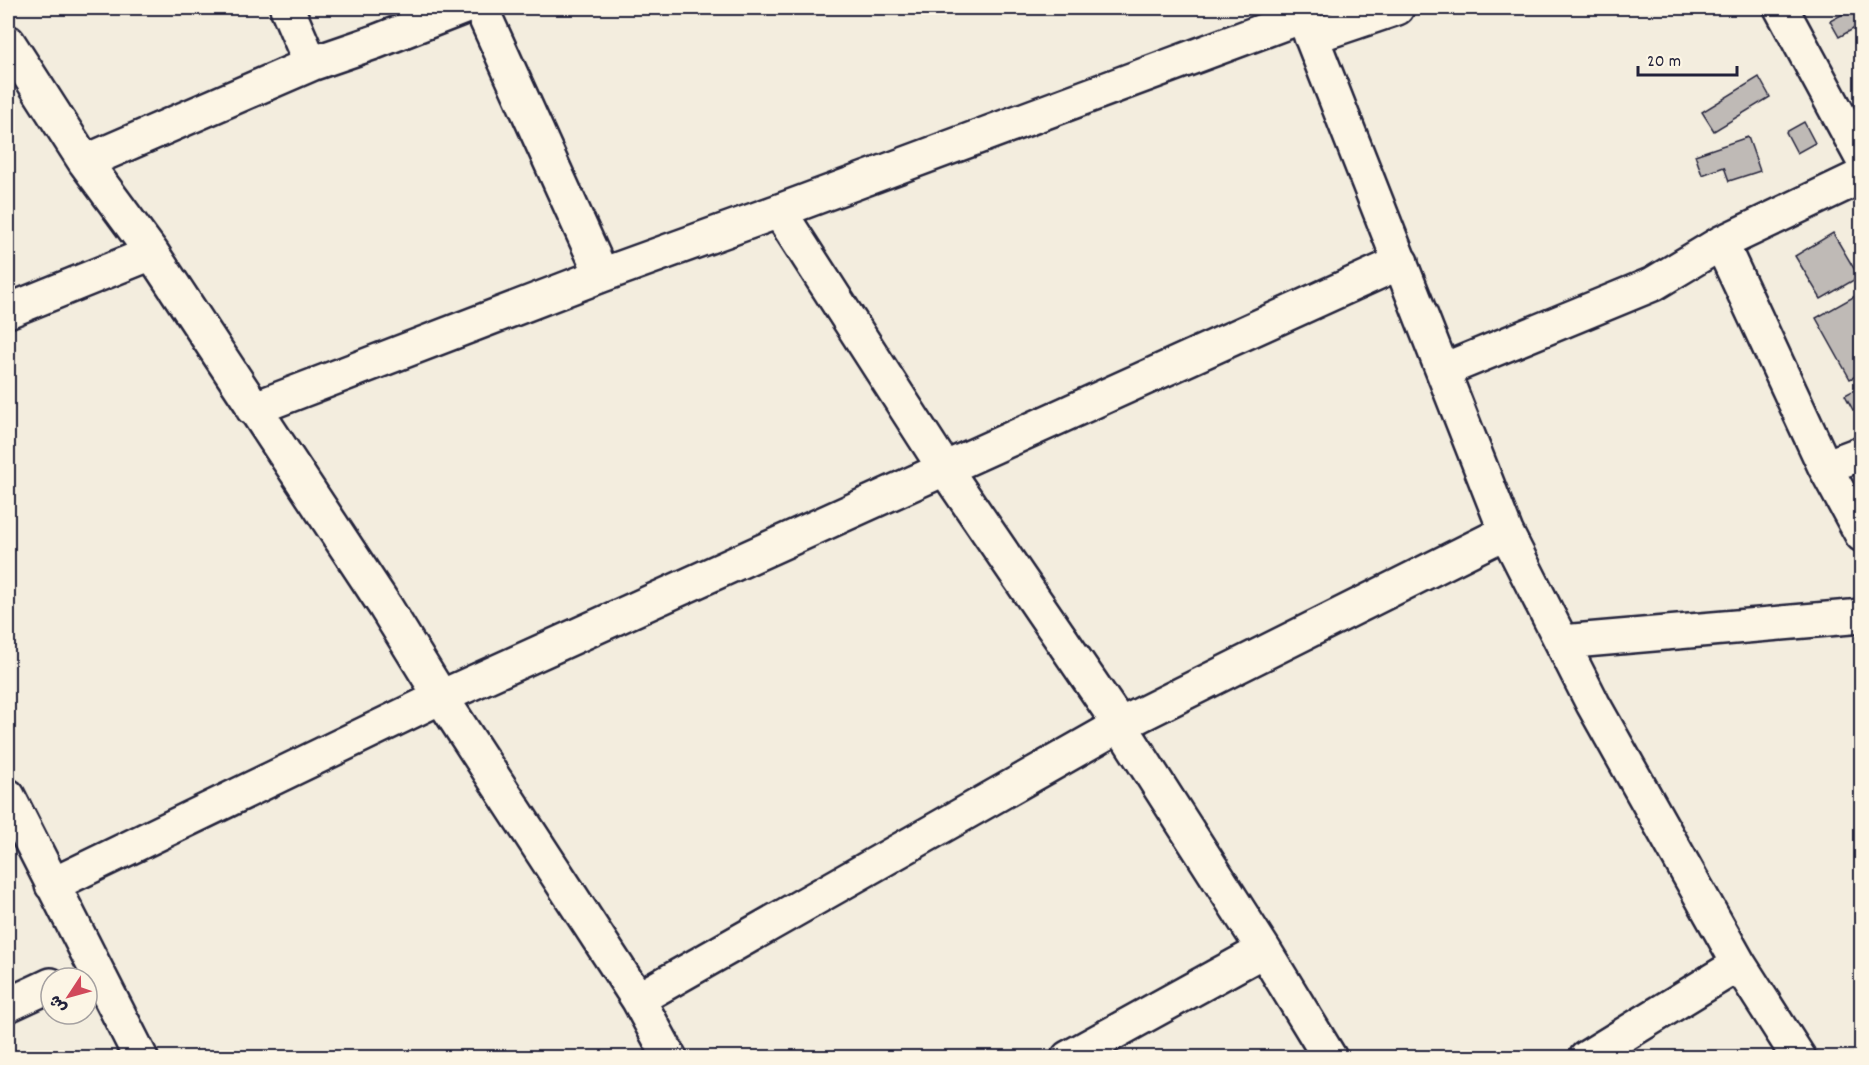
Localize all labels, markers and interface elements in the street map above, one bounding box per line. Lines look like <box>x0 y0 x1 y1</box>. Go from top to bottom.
scale bar <box>1638 39 1737 77</box>
text: 20 m <box>1647 50 1681 75</box>
north arrow <box>39 966 99 1026</box>
text: ش <box>44 989 73 1017</box>

